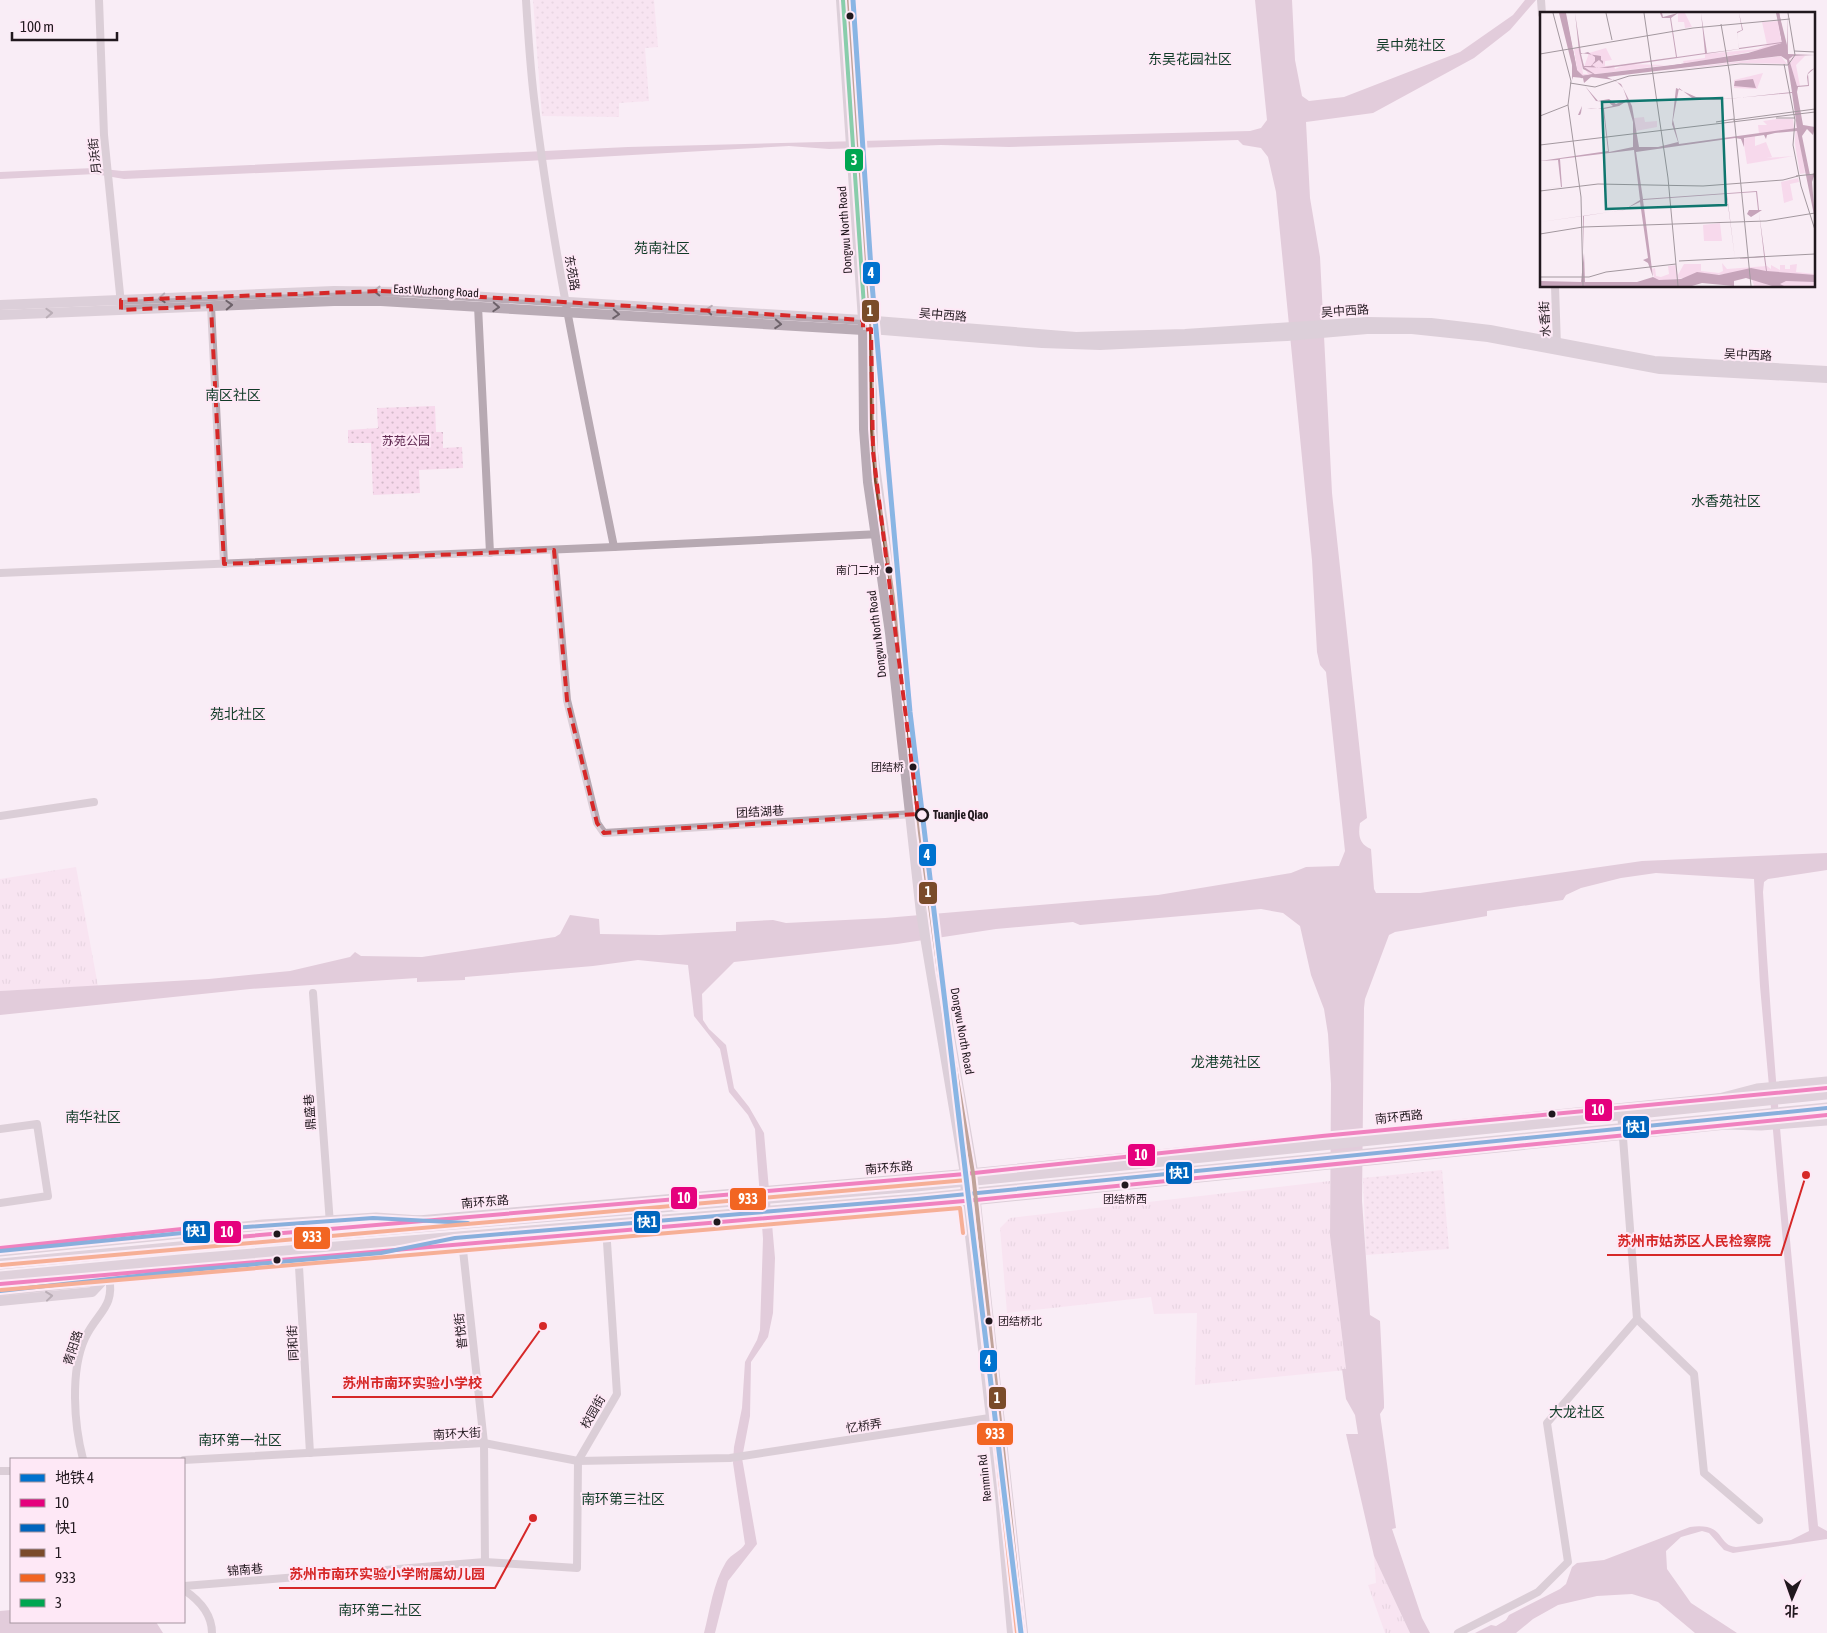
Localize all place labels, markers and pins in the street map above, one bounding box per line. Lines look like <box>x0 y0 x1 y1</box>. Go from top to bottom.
unlabelled marker <box>845 11 855 21</box>
place label: 南门二村 <box>836 564 880 576</box>
marker: 南门二村 <box>884 565 894 575</box>
place label: 团结桥 <box>871 761 904 773</box>
marker: 团结桥 <box>908 762 918 772</box>
marker: Tuanjie Qiao <box>915 808 929 822</box>
place label: Tuanjie Qiao <box>933 808 989 822</box>
unlabelled marker <box>1547 1109 1557 1119</box>
marker: 团结桥西 <box>1120 1180 1130 1190</box>
place label: 团结桥西 <box>1103 1193 1147 1205</box>
unlabelled marker <box>712 1217 722 1227</box>
callout: 苏州市姑苏区人民检察院 <box>1607 1226 1781 1255</box>
unlabelled marker <box>272 1229 282 1239</box>
unlabelled marker <box>272 1255 282 1265</box>
place label: 团结桥北 <box>998 1315 1042 1327</box>
marker: 团结桥北 <box>984 1316 994 1326</box>
callout: 苏州市南环实验小学校 <box>332 1368 492 1397</box>
callout: 苏州市南环实验小学附属幼儿园 <box>279 1559 495 1588</box>

